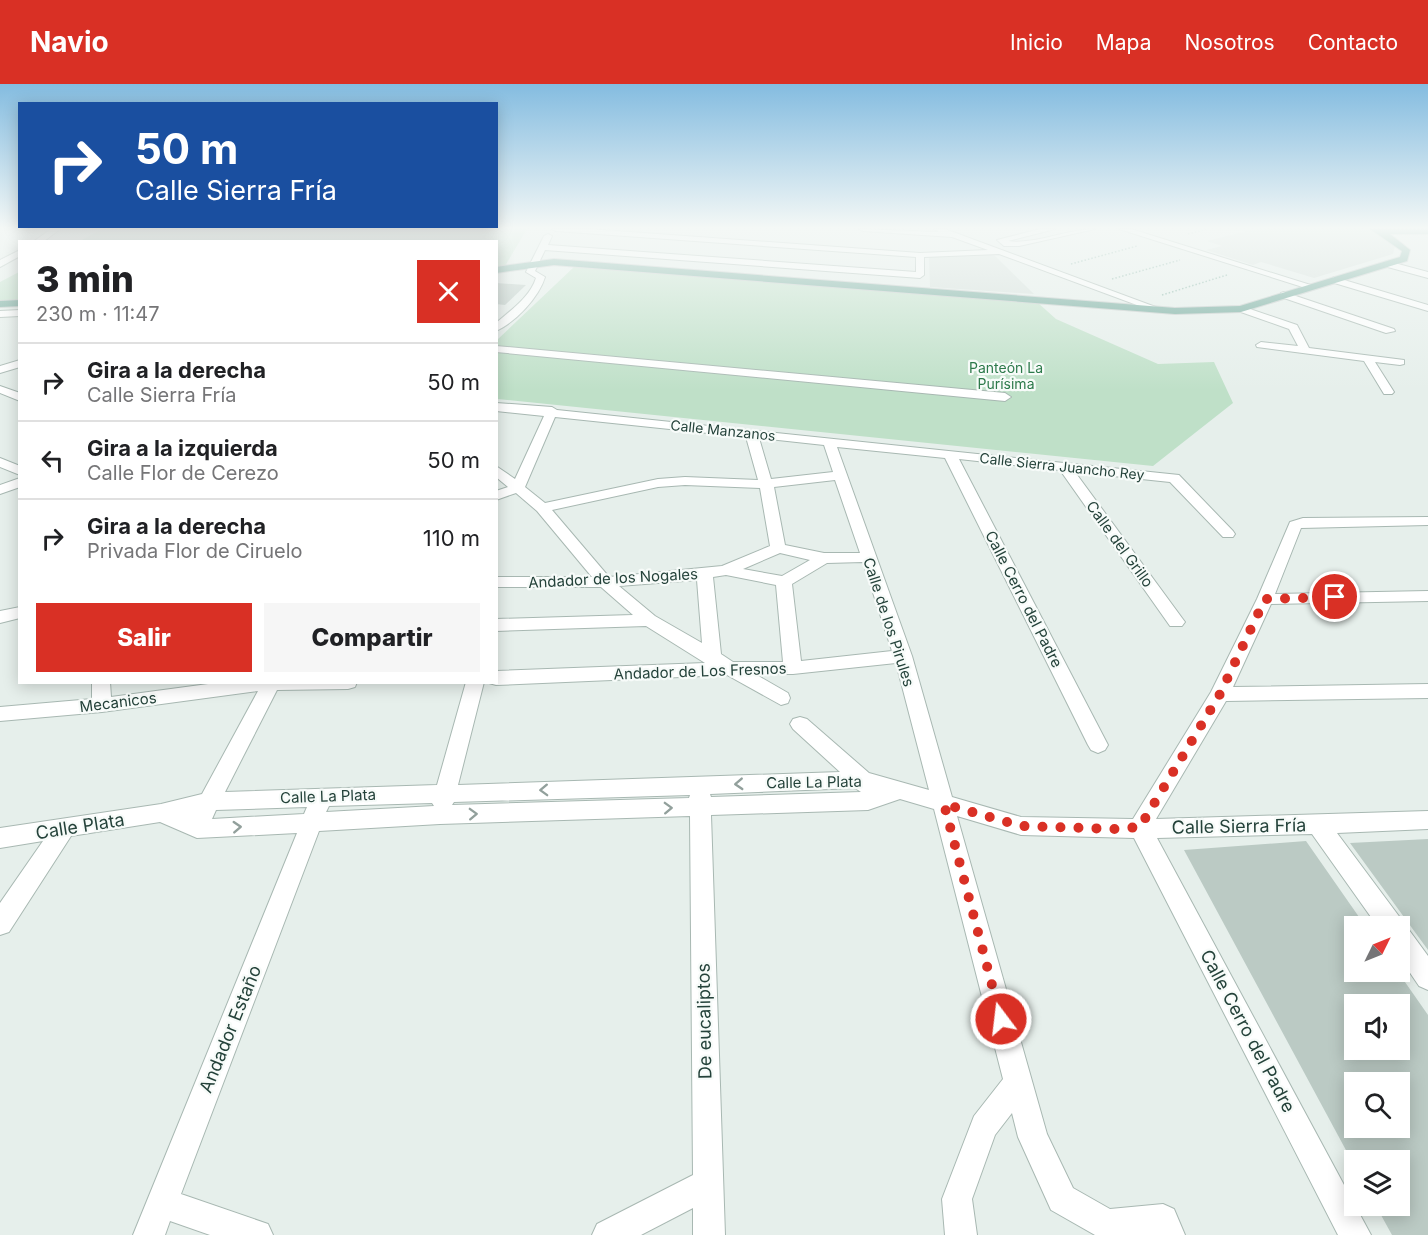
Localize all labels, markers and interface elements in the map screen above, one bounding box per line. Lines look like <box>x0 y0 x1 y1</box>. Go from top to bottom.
text: Navio <box>30 25 109 59</box>
text: Inicio <box>1010 30 1063 55</box>
text: Mapa <box>1096 30 1151 55</box>
text: Nosotros <box>1184 30 1275 55</box>
text: Contacto <box>1308 30 1398 55</box>
text: 50 m <box>135 123 238 174</box>
icon: right <box>36 126 114 204</box>
text: Calle Sierra Fría <box>135 174 337 207</box>
text: 3 min <box>36 257 134 301</box>
button: close <box>417 260 480 323</box>
text: 230 m · 11:47 <box>36 302 160 326</box>
text: Gira a la derecha <box>87 357 266 383</box>
park label: Panteón La Purísima <box>969 359 1043 392</box>
icon: right <box>36 366 69 399</box>
text: 50 m <box>427 369 480 395</box>
text: Calle Sierra Fría <box>87 383 237 407</box>
street label: Calle Manzanos <box>670 416 776 444</box>
text: Gira a la izquierda <box>87 435 278 461</box>
icon: left <box>36 444 69 477</box>
text: 50 m <box>427 447 480 473</box>
street label: Calle Sierra Juancho Rey <box>979 449 1145 483</box>
text: Calle Flor de Cerezo <box>87 461 279 485</box>
street label: Calle del Grillo <box>1082 497 1158 591</box>
text: Gira a la derecha <box>87 513 266 539</box>
icon: right <box>36 522 69 555</box>
text: 110 m <box>423 525 480 551</box>
street label: Calle Cerro del Padre <box>981 527 1067 671</box>
text: Privada Flor de Ciruelo <box>87 539 303 563</box>
street label: Calle de los Pirules <box>859 555 919 689</box>
street label: Andador de los Nogales <box>528 564 698 592</box>
pin <box>1309 571 1360 622</box>
icon: arrive <box>1318 580 1351 613</box>
button: Salir <box>36 603 252 672</box>
button: Compartir <box>264 603 480 672</box>
street label: Andador de Los Fresnos <box>613 658 787 684</box>
street label: Mecanicos <box>78 688 158 716</box>
street label: Calle La Plata <box>766 772 862 792</box>
one-way arrow <box>734 778 743 791</box>
one-way arrow <box>539 784 548 797</box>
street label: Calle La Plata <box>280 785 376 807</box>
one-way arrow <box>664 802 673 814</box>
one-way arrow <box>469 807 478 820</box>
street label: Calle Plata <box>34 809 126 843</box>
street label: Calle Sierra Fría <box>1172 814 1306 838</box>
one-way arrow <box>232 821 241 834</box>
north arrow <box>1344 916 1410 982</box>
map controls <box>1344 916 1410 1216</box>
street label: Calle Cerro del Padre <box>1196 946 1300 1116</box>
street label: Andador Estaño <box>195 962 265 1096</box>
street label: De eucaliptos <box>692 963 716 1079</box>
position arrow <box>969 987 1033 1051</box>
button: sound <box>1344 994 1410 1060</box>
button: search <box>1344 1072 1410 1138</box>
button: layers <box>1344 1150 1410 1216</box>

